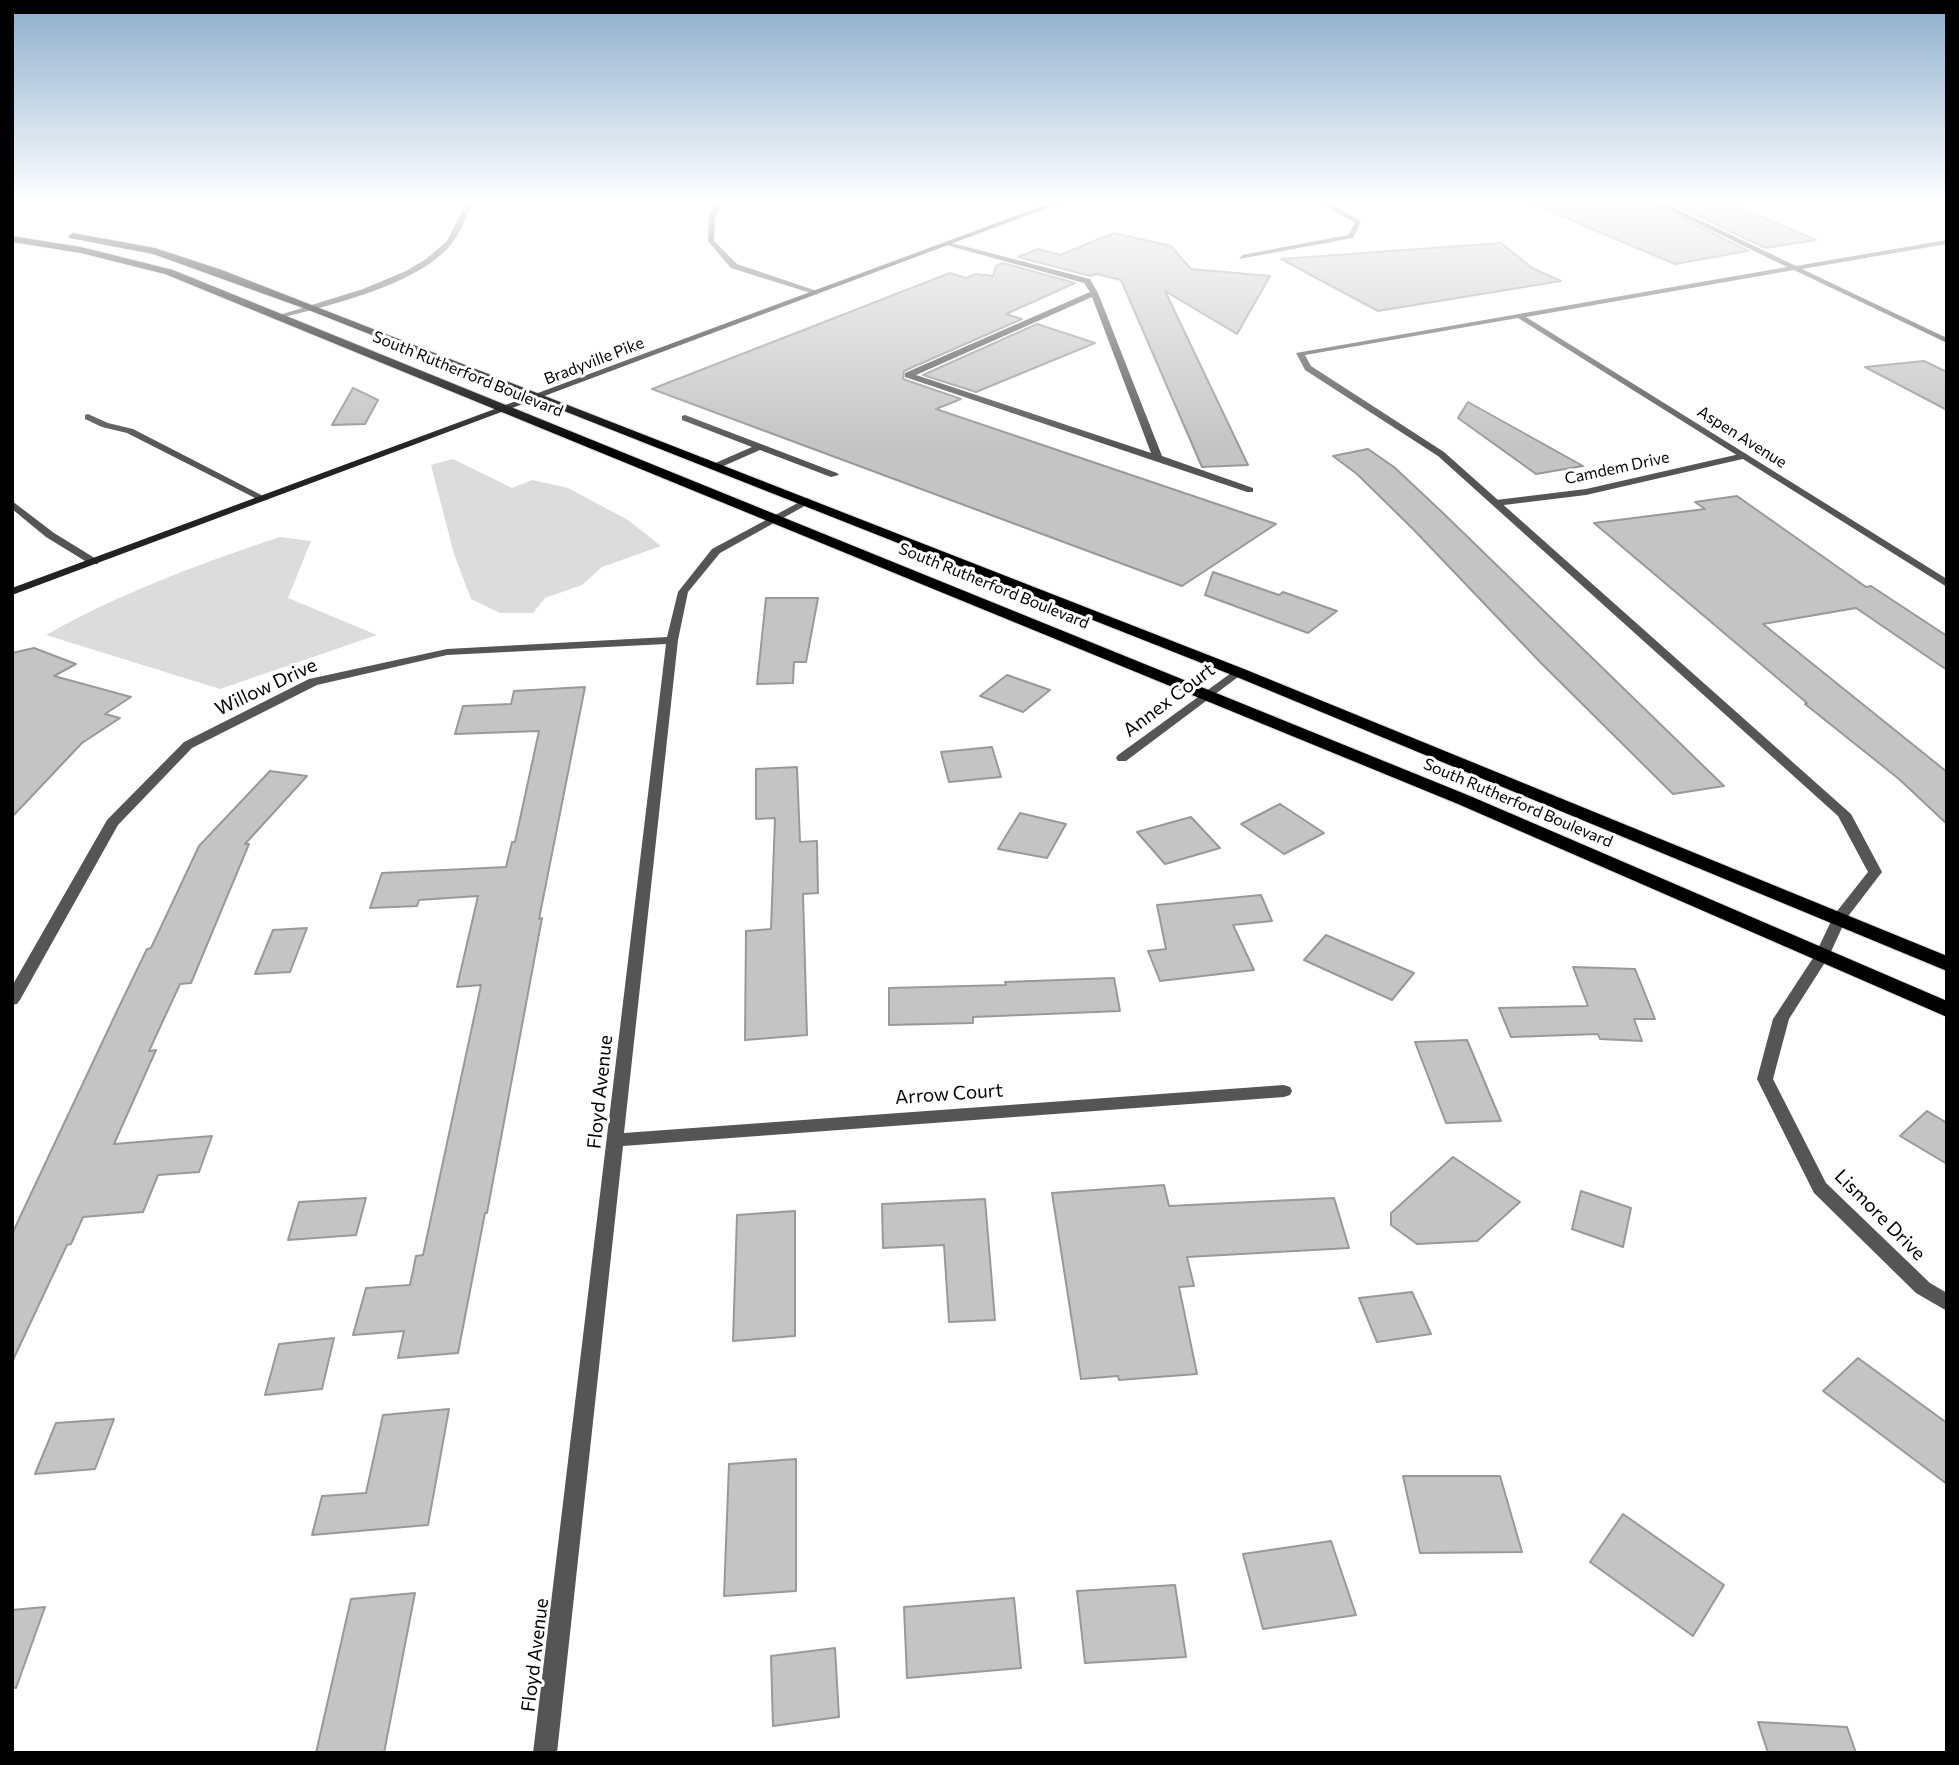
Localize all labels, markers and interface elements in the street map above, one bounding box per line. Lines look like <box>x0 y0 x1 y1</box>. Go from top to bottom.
street label: South Rutherford Boulevard <box>370 327 566 421</box>
street label: Bradyville Pike <box>541 333 647 389</box>
street label: Aspen Avenue <box>1694 402 1790 472</box>
street label: Camdem Drive <box>1563 448 1671 488</box>
street label: South Rutherford Boulevard <box>896 539 1092 633</box>
street label: Willow Drive <box>211 653 321 721</box>
street label: Annex Court <box>1119 658 1219 742</box>
street label: South Rutherford Boulevard <box>1421 754 1615 852</box>
street label: Floyd Avenue <box>583 1034 617 1150</box>
street label: Arrow Court <box>894 1079 1004 1109</box>
street label: Lismore Drive <box>1830 1165 1930 1265</box>
street label: Floyd Avenue <box>517 1597 553 1713</box>

